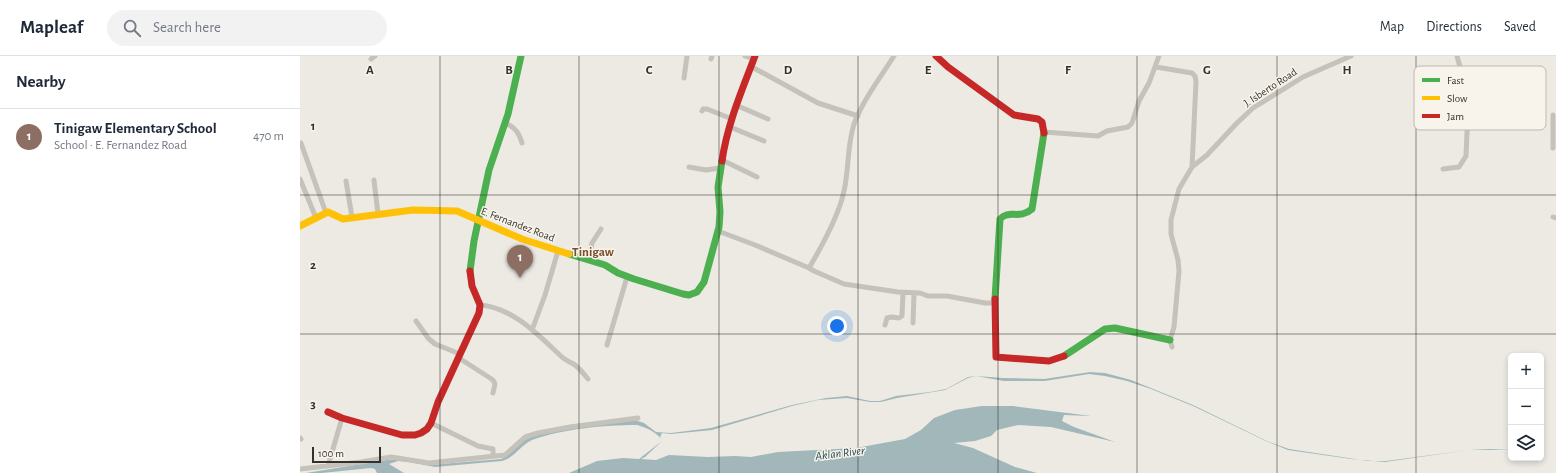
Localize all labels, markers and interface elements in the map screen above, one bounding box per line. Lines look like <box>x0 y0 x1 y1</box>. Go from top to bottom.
search box <box>107 10 387 46</box>
icon: search <box>121 17 143 39</box>
text: Mapleaf <box>20 18 83 37</box>
text: Search here <box>153 20 221 35</box>
text: Map <box>1380 20 1404 34</box>
text: Directions <box>1426 20 1482 34</box>
text: Saved <box>1504 20 1536 34</box>
text: A <box>366 64 374 77</box>
text: B <box>505 64 513 77</box>
text: C <box>646 64 653 77</box>
text: D <box>784 64 793 77</box>
text: E <box>925 64 932 77</box>
text: F <box>1065 64 1072 77</box>
text: G <box>1203 64 1211 77</box>
text: H <box>1342 64 1352 77</box>
street label: J. Isberto Road <box>1242 66 1299 109</box>
legend <box>1414 66 1546 130</box>
text: Nearby <box>16 73 66 90</box>
text: Fast <box>1447 75 1465 86</box>
text: Slow <box>1447 93 1468 104</box>
text: Jam <box>1447 111 1464 122</box>
text: 1 <box>311 120 315 133</box>
text: Tinigaw Elementary School <box>54 121 217 136</box>
text: 1 <box>27 130 31 143</box>
text: 470 m <box>253 130 284 143</box>
text: School · E. Fernandez Road <box>54 139 187 152</box>
street label: E. Fernandez Road <box>479 205 556 244</box>
pin: 1 <box>507 245 533 278</box>
district label: Tinigaw <box>572 246 615 259</box>
text: 2 <box>310 259 316 272</box>
your location <box>827 316 847 336</box>
map controls <box>1508 353 1544 461</box>
button: + <box>1508 353 1544 389</box>
button: − <box>1508 389 1544 425</box>
text: 3 <box>310 398 316 411</box>
button: layers <box>1508 425 1544 461</box>
water label: Aklan River <box>814 444 866 462</box>
scale bar <box>312 445 381 464</box>
text: 100 m <box>318 448 344 459</box>

